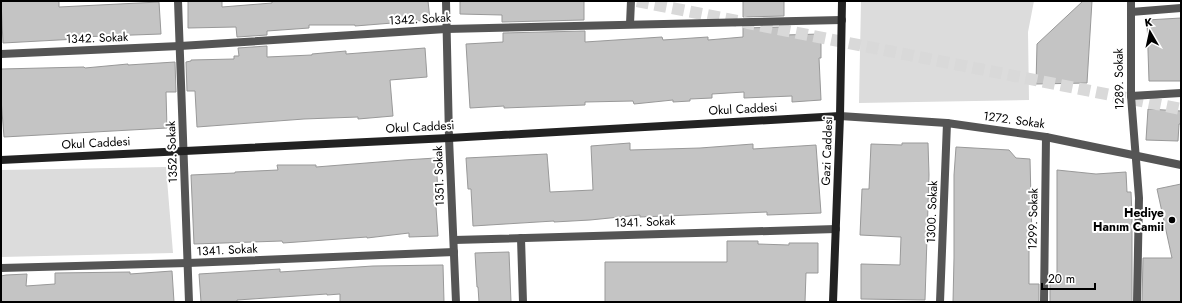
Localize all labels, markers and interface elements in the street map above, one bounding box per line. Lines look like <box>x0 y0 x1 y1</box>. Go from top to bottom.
street label: 1342. Sokak <box>388 8 452 30</box>
north arrow <box>1130 12 1170 52</box>
text: K <box>1143 14 1154 31</box>
street label: 1342. Sokak <box>65 28 129 48</box>
street label: 1289. Sokak <box>1109 47 1129 110</box>
street label: Okul Caddesi <box>708 98 778 120</box>
street label: 1272. Sokak <box>982 107 1047 133</box>
street label: Okul Caddesi <box>385 116 455 138</box>
street label: Gazi Caddesi <box>817 116 837 186</box>
street label: 1352. Sokak <box>162 120 182 183</box>
street label: Okul Caddesi <box>61 132 131 154</box>
street label: 1351. Sokak <box>429 145 449 207</box>
street label: 1300. Sokak <box>922 179 942 244</box>
street label: 1299. Sokak <box>1023 187 1043 250</box>
place label: Hediye Hanım Camii <box>1093 204 1164 236</box>
street label: 1341. Sokak <box>614 212 677 232</box>
marker: Hediye Hanım Camii <box>1167 215 1177 225</box>
street label: 1341. Sokak <box>196 239 259 261</box>
scale bar <box>1042 265 1095 291</box>
text: 20 m <box>1048 270 1075 288</box>

